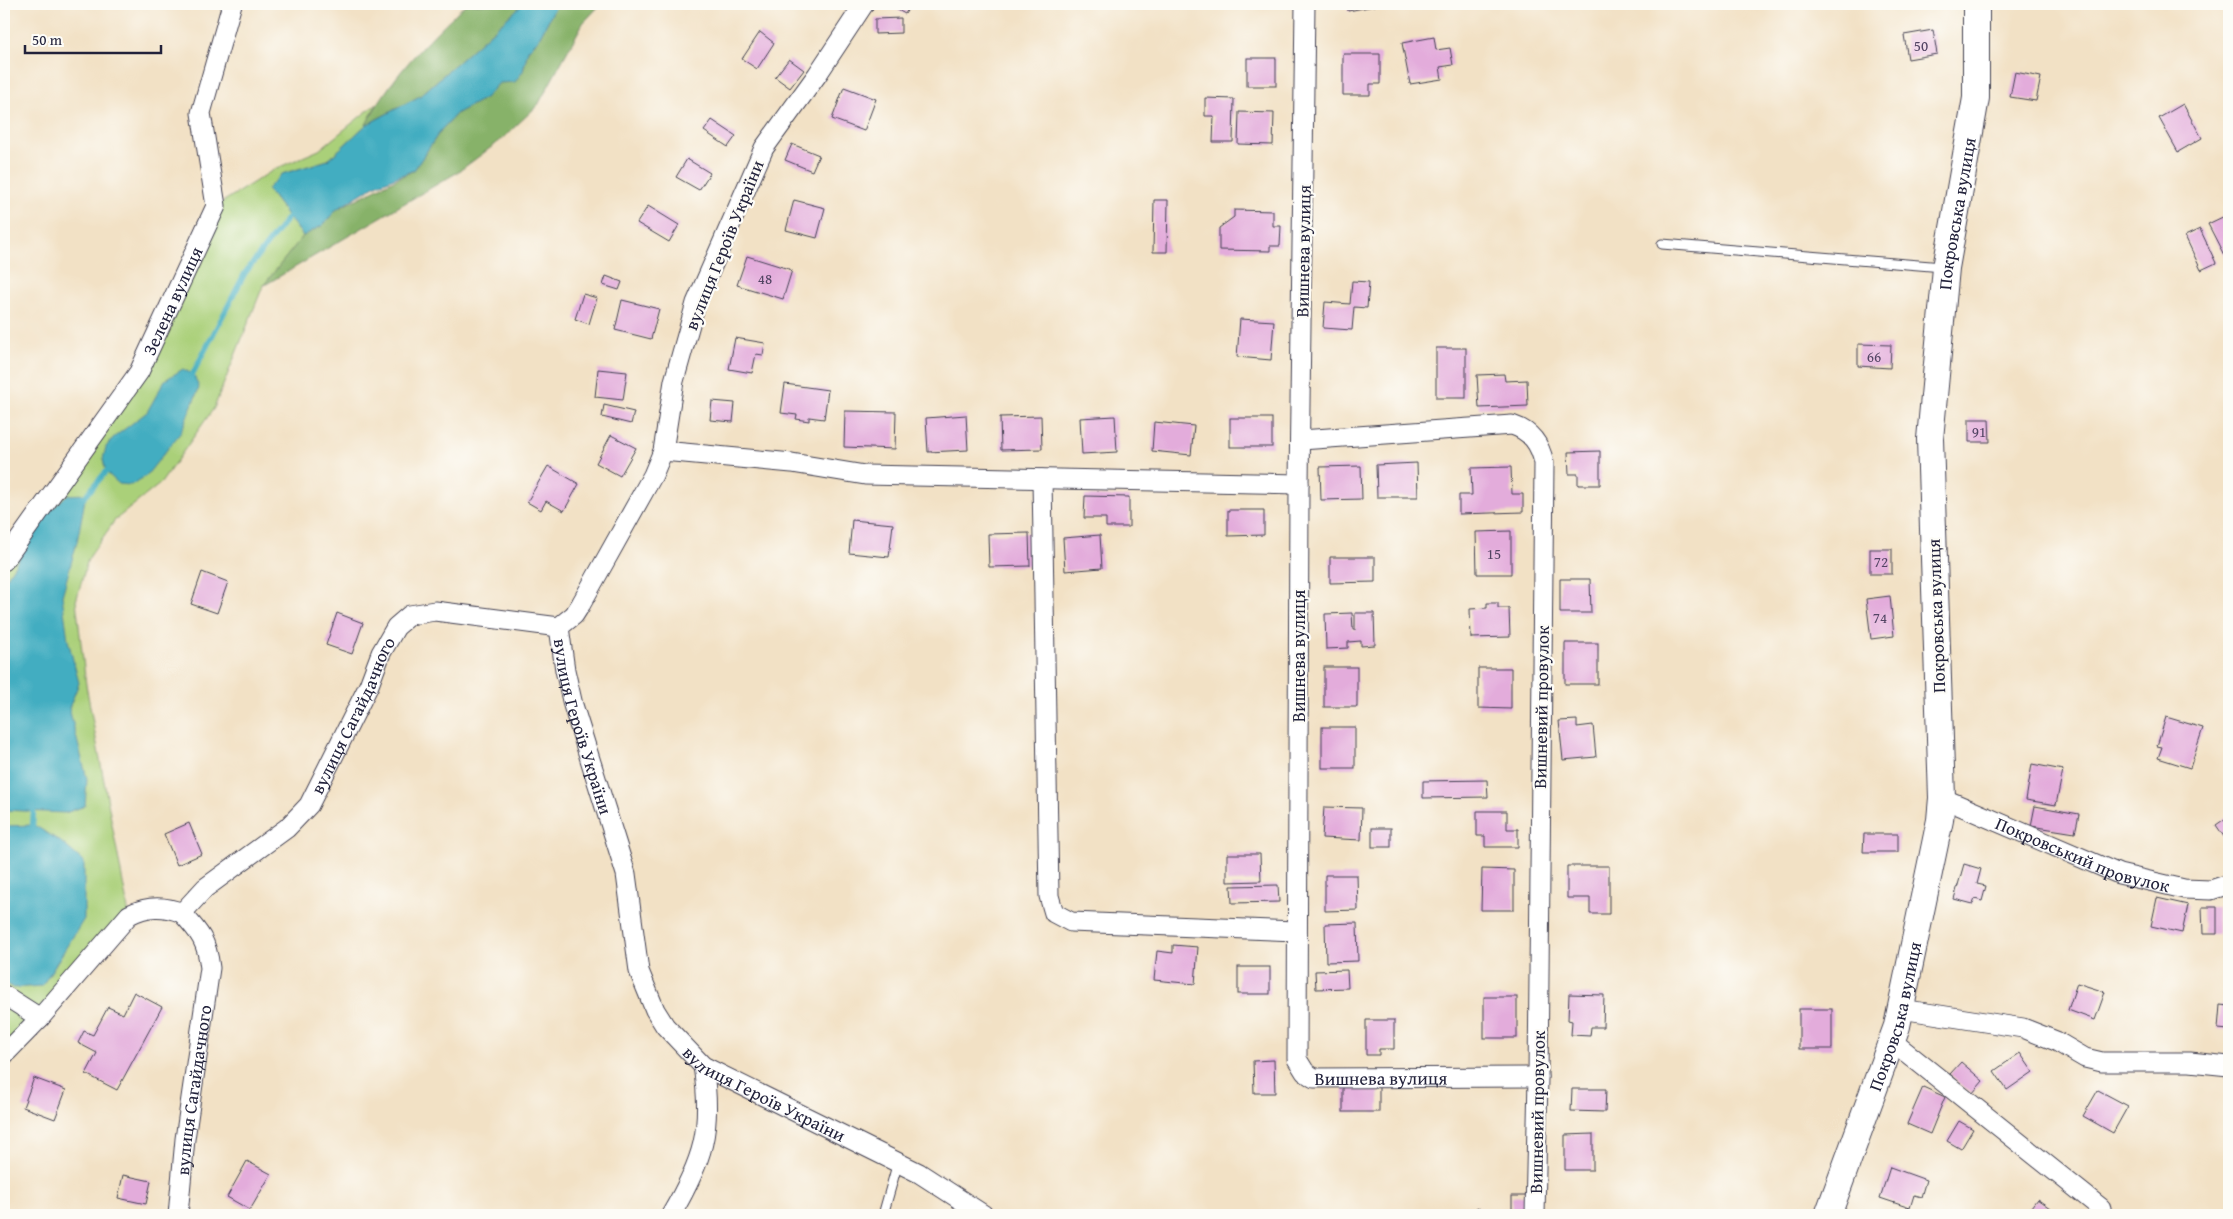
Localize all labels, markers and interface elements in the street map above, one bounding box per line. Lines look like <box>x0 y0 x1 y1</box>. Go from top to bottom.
scale bar <box>25 22 161 54</box>
text: 50 m <box>32 29 63 50</box>
house number: 50 <box>1914 35 1928 56</box>
street label: Покровська вулиця <box>1931 135 1982 291</box>
street label: вулиця Героїв України <box>677 156 771 334</box>
street label: Вишнева вулиця <box>1288 184 1318 318</box>
street label: Зелена вулиця <box>135 242 209 359</box>
house number: 48 <box>758 268 772 289</box>
house number: 66 <box>1867 346 1881 367</box>
house number: 91 <box>1972 421 1986 442</box>
street label: Покровська вулиця <box>1920 538 1952 694</box>
house number: 15 <box>1487 543 1501 564</box>
house number: 72 <box>1874 551 1888 572</box>
street label: Вишнева вулиця <box>1285 590 1312 722</box>
house number: 74 <box>1873 607 1887 628</box>
street label: Вишневий провулок <box>1526 625 1556 789</box>
street label: вулиця Сагайдачного <box>303 631 401 798</box>
street label: вулиця Героїв України <box>547 637 620 818</box>
street label: Покровський провулок <box>1991 809 2173 899</box>
street label: Покровська вулиця <box>1861 939 1928 1095</box>
street label: вулиця Сагайдачного <box>168 1003 218 1176</box>
street label: Вишневий провулок <box>1522 1030 1552 1194</box>
street label: вулиця Героїв України <box>677 1039 851 1148</box>
street label: Вишнева вулиця <box>1314 1064 1447 1091</box>

